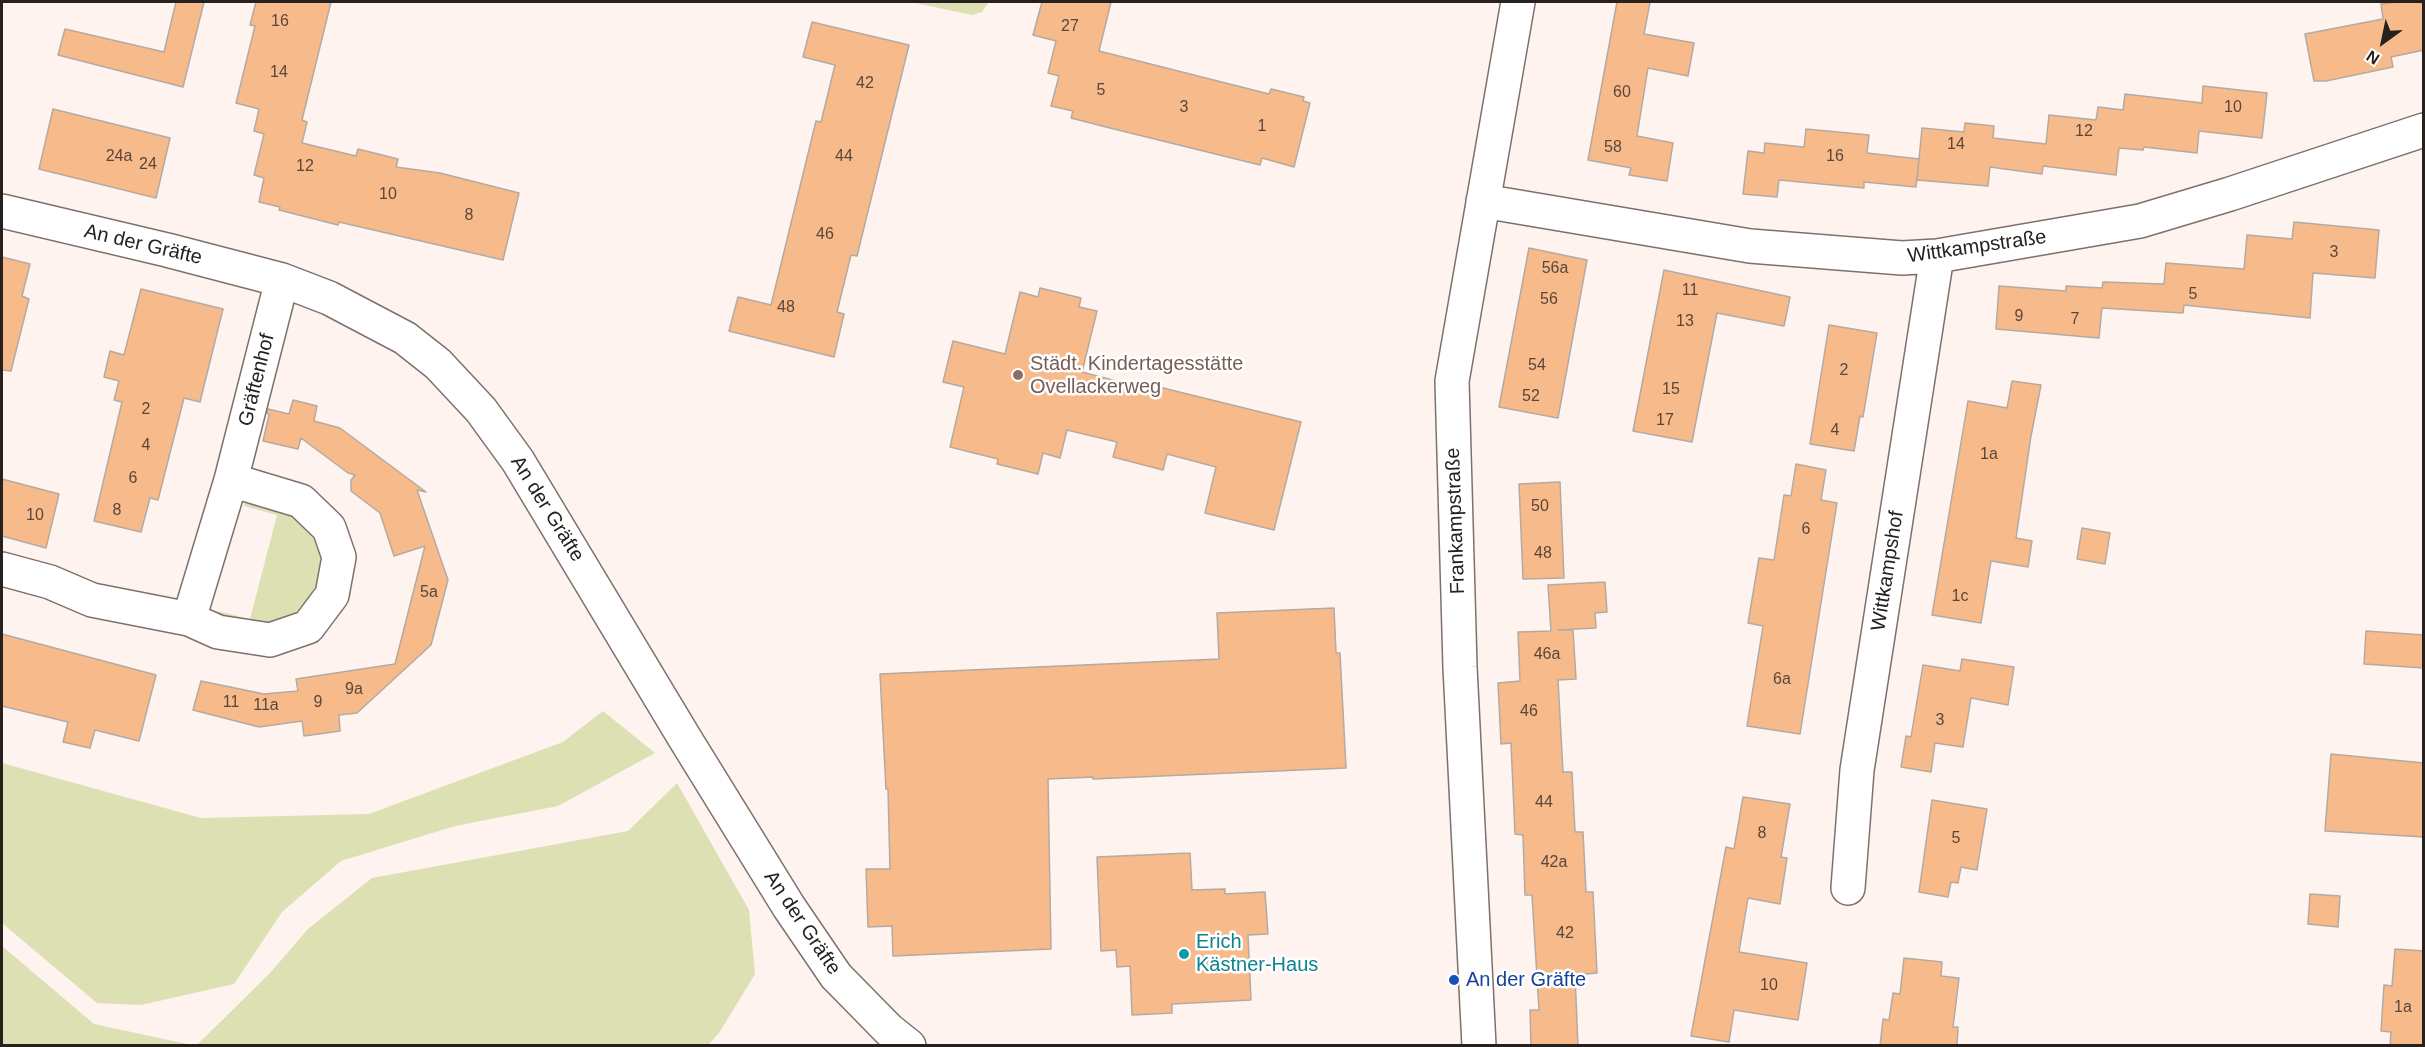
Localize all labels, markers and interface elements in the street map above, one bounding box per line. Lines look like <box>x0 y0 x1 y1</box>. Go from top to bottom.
house number: 16 <box>271 12 289 32</box>
north arrow <box>2353 12 2413 72</box>
house number: 27 <box>1061 17 1079 37</box>
text: N <box>2363 47 2382 68</box>
house number: 14 <box>270 63 288 83</box>
house number: 42 <box>856 74 874 94</box>
house number: 5 <box>1097 81 1105 101</box>
house number: 60 <box>1613 83 1631 103</box>
house number: 3 <box>1180 98 1188 118</box>
house number: 10 <box>2224 98 2242 118</box>
house number: 1 <box>1258 117 1266 137</box>
house number: 12 <box>2075 122 2093 142</box>
house number: 14 <box>1947 135 1965 155</box>
house number: 58 <box>1604 138 1622 158</box>
house number: 24a <box>106 147 132 167</box>
house number: 44 <box>835 147 853 167</box>
house number: 16 <box>1826 147 1844 167</box>
house number: 24 <box>139 155 157 175</box>
house number: 12 <box>296 157 314 177</box>
house number: 10 <box>379 185 397 205</box>
house number: 8 <box>465 206 473 226</box>
street label: An der Gräfte <box>82 220 204 270</box>
house number: 46 <box>816 225 834 245</box>
street label: Wittkampstraße <box>1906 225 2048 269</box>
house number: 3 <box>2330 243 2338 263</box>
house number: 56a <box>1542 259 1568 279</box>
house number: 11 <box>1682 281 1698 301</box>
house number: 5 <box>2189 285 2197 305</box>
house number: 56 <box>1540 290 1558 310</box>
house number: 48 <box>777 298 795 318</box>
house number: 9 <box>2015 307 2023 327</box>
house number: 7 <box>2071 310 2079 330</box>
house number: 13 <box>1676 312 1694 332</box>
street label: Gräftenhof <box>234 331 280 429</box>
place label: Städt. Kindertagesstätte Ovellackerweg <box>1030 352 1243 399</box>
house number: 54 <box>1528 356 1546 376</box>
house number: 2 <box>1840 361 1848 381</box>
marker: Städt. Kindertagesstätte Ovellackerweg <box>1011 368 1025 382</box>
house number: 15 <box>1662 380 1680 400</box>
house number: 52 <box>1522 387 1540 407</box>
house number: 2 <box>142 400 150 420</box>
house number: 17 <box>1656 411 1674 431</box>
house number: 4 <box>1831 421 1839 441</box>
house number: 4 <box>142 436 150 456</box>
house number: 1a <box>1980 445 1998 465</box>
street label: Frankampstraße <box>1441 447 1471 595</box>
street label: An der Gräfte <box>505 452 589 566</box>
house number: 6 <box>129 469 137 489</box>
house number: 50 <box>1531 497 1549 517</box>
house number: 8 <box>113 501 121 521</box>
house number: 10 <box>26 506 44 526</box>
street label: Wittkampshof <box>1867 509 1909 633</box>
house number: 6 <box>1802 520 1810 540</box>
house number: 48 <box>1534 544 1552 564</box>
house number: 5a <box>420 583 438 603</box>
house number: 1c <box>1952 587 1968 607</box>
house number: 46a <box>1534 645 1560 665</box>
house number: 6a <box>1773 670 1791 690</box>
house number: 9a <box>345 680 363 700</box>
house number: 11 <box>223 693 239 713</box>
house number: 9 <box>314 693 322 713</box>
house number: 11a <box>253 696 279 716</box>
house number: 46 <box>1520 702 1538 722</box>
house number: 3 <box>1936 711 1944 731</box>
house number: 44 <box>1535 793 1553 813</box>
house number: 8 <box>1758 824 1766 844</box>
house number: 5 <box>1952 829 1960 849</box>
house number: 42a <box>1541 853 1567 873</box>
street label: An der Gräfte <box>758 867 846 979</box>
house number: 42 <box>1556 924 1574 944</box>
place label: Erich Kästner-Haus <box>1196 930 1318 977</box>
marker: Erich Kästner-Haus <box>1177 947 1191 961</box>
place label: An der Gräfte <box>1466 968 1586 992</box>
marker: An der Gräfte <box>1447 973 1461 987</box>
house number: 10 <box>1760 976 1778 996</box>
house number: 1a <box>2394 998 2412 1018</box>

